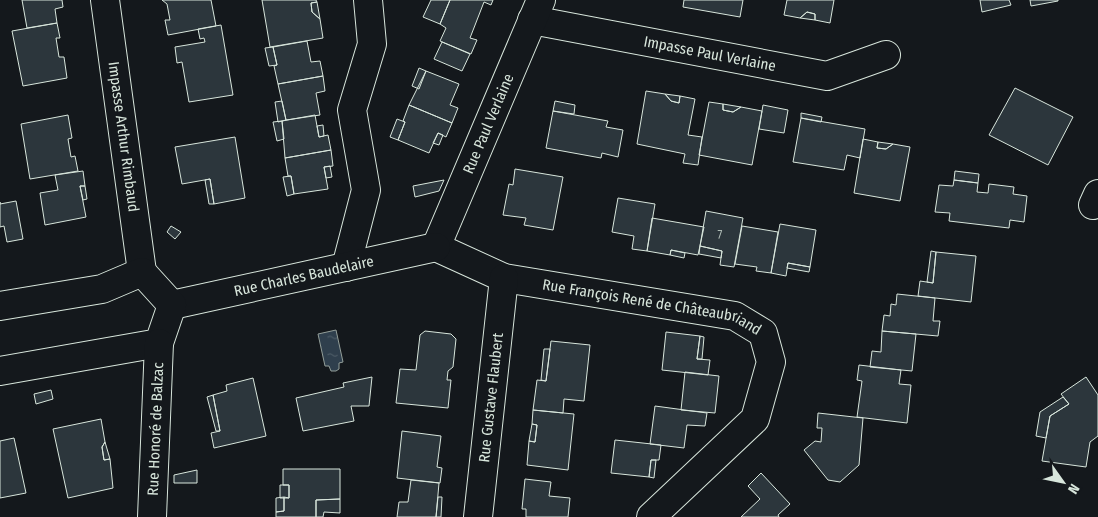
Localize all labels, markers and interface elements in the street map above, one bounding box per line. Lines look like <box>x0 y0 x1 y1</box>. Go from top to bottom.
street label: Impasse Paul Verlaine <box>642 32 777 75</box>
street label: Impasse Arthur Rimbaud <box>104 60 143 213</box>
street label: Rue Paul Verlaine <box>459 71 518 176</box>
house number: 7 <box>718 228 723 242</box>
street label: Rue Charles Baudelaire <box>232 252 375 300</box>
street label: Rue François René de Châteaubriand <box>541 275 765 339</box>
street label: Rue Gustave Flaubert <box>475 332 507 464</box>
street label: Rue Honoré de Balzac <box>144 361 167 496</box>
north arrow <box>1038 457 1088 507</box>
text: N <box>1064 481 1083 497</box>

